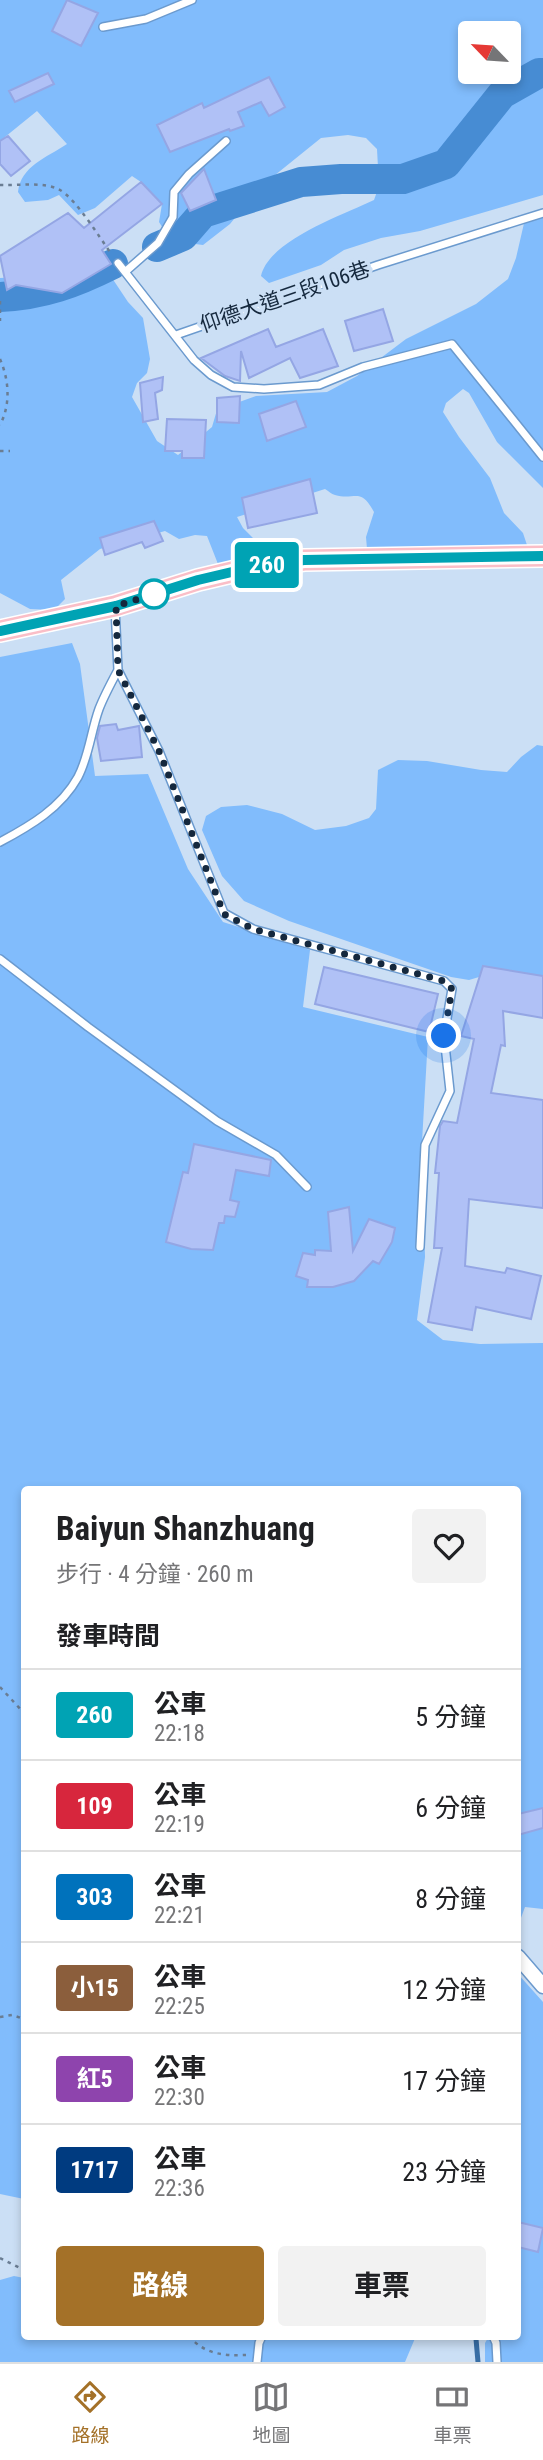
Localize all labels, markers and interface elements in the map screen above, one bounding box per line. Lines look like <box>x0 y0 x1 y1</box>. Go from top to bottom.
north arrow <box>458 21 522 84</box>
map controls <box>458 21 521 84</box>
street label: 仰德大道三段106巷 <box>197 257 373 337</box>
line badge: 260 <box>227 542 307 588</box>
text: 260 <box>249 551 285 579</box>
unlabelled marker <box>139 579 169 609</box>
your location <box>426 1018 461 1053</box>
text: Baiyun Shanzhuang <box>56 1509 315 1548</box>
button: heart <box>412 1509 486 1583</box>
text: 步行 · 4 分鐘 · 260 m <box>56 1561 254 1588</box>
text: 發車時間 <box>56 1621 160 1651</box>
text: 公車 <box>154 1689 206 1719</box>
text: 260 <box>76 1701 113 1729</box>
text: 5 分鐘 <box>415 1702 486 1732</box>
text: 22:18 <box>154 1720 205 1747</box>
text: 公車 <box>154 1780 206 1810</box>
text: 109 <box>76 1792 113 1820</box>
text: 6 分鐘 <box>415 1793 486 1823</box>
text: 22:19 <box>154 1811 205 1838</box>
text: 公車 <box>154 1871 206 1901</box>
text: 303 <box>76 1883 113 1911</box>
text: 8 分鐘 <box>415 1884 486 1914</box>
text: 22:21 <box>154 1902 205 1929</box>
text: 公車 <box>154 1962 206 1992</box>
text: 小15 <box>70 1974 119 2002</box>
text: 12 分鐘 <box>402 1975 486 2005</box>
text: 22:25 <box>154 1993 205 2020</box>
text: 公車 <box>154 2053 206 2083</box>
text: 紅5 <box>76 2065 113 2093</box>
text: 17 分鐘 <box>402 2066 486 2096</box>
text: 22:30 <box>154 2084 205 2111</box>
text: 公車 <box>154 2144 206 2174</box>
text: 1717 <box>70 2156 119 2184</box>
text: 23 分鐘 <box>402 2157 486 2187</box>
text: 22:36 <box>154 2175 205 2202</box>
button: 路線 <box>56 2246 264 2326</box>
button: 車票 <box>278 2246 486 2326</box>
tab: 路線 <box>71 2378 110 2447</box>
tab: 地圖 <box>252 2378 291 2447</box>
tab: 車票 <box>433 2378 472 2447</box>

